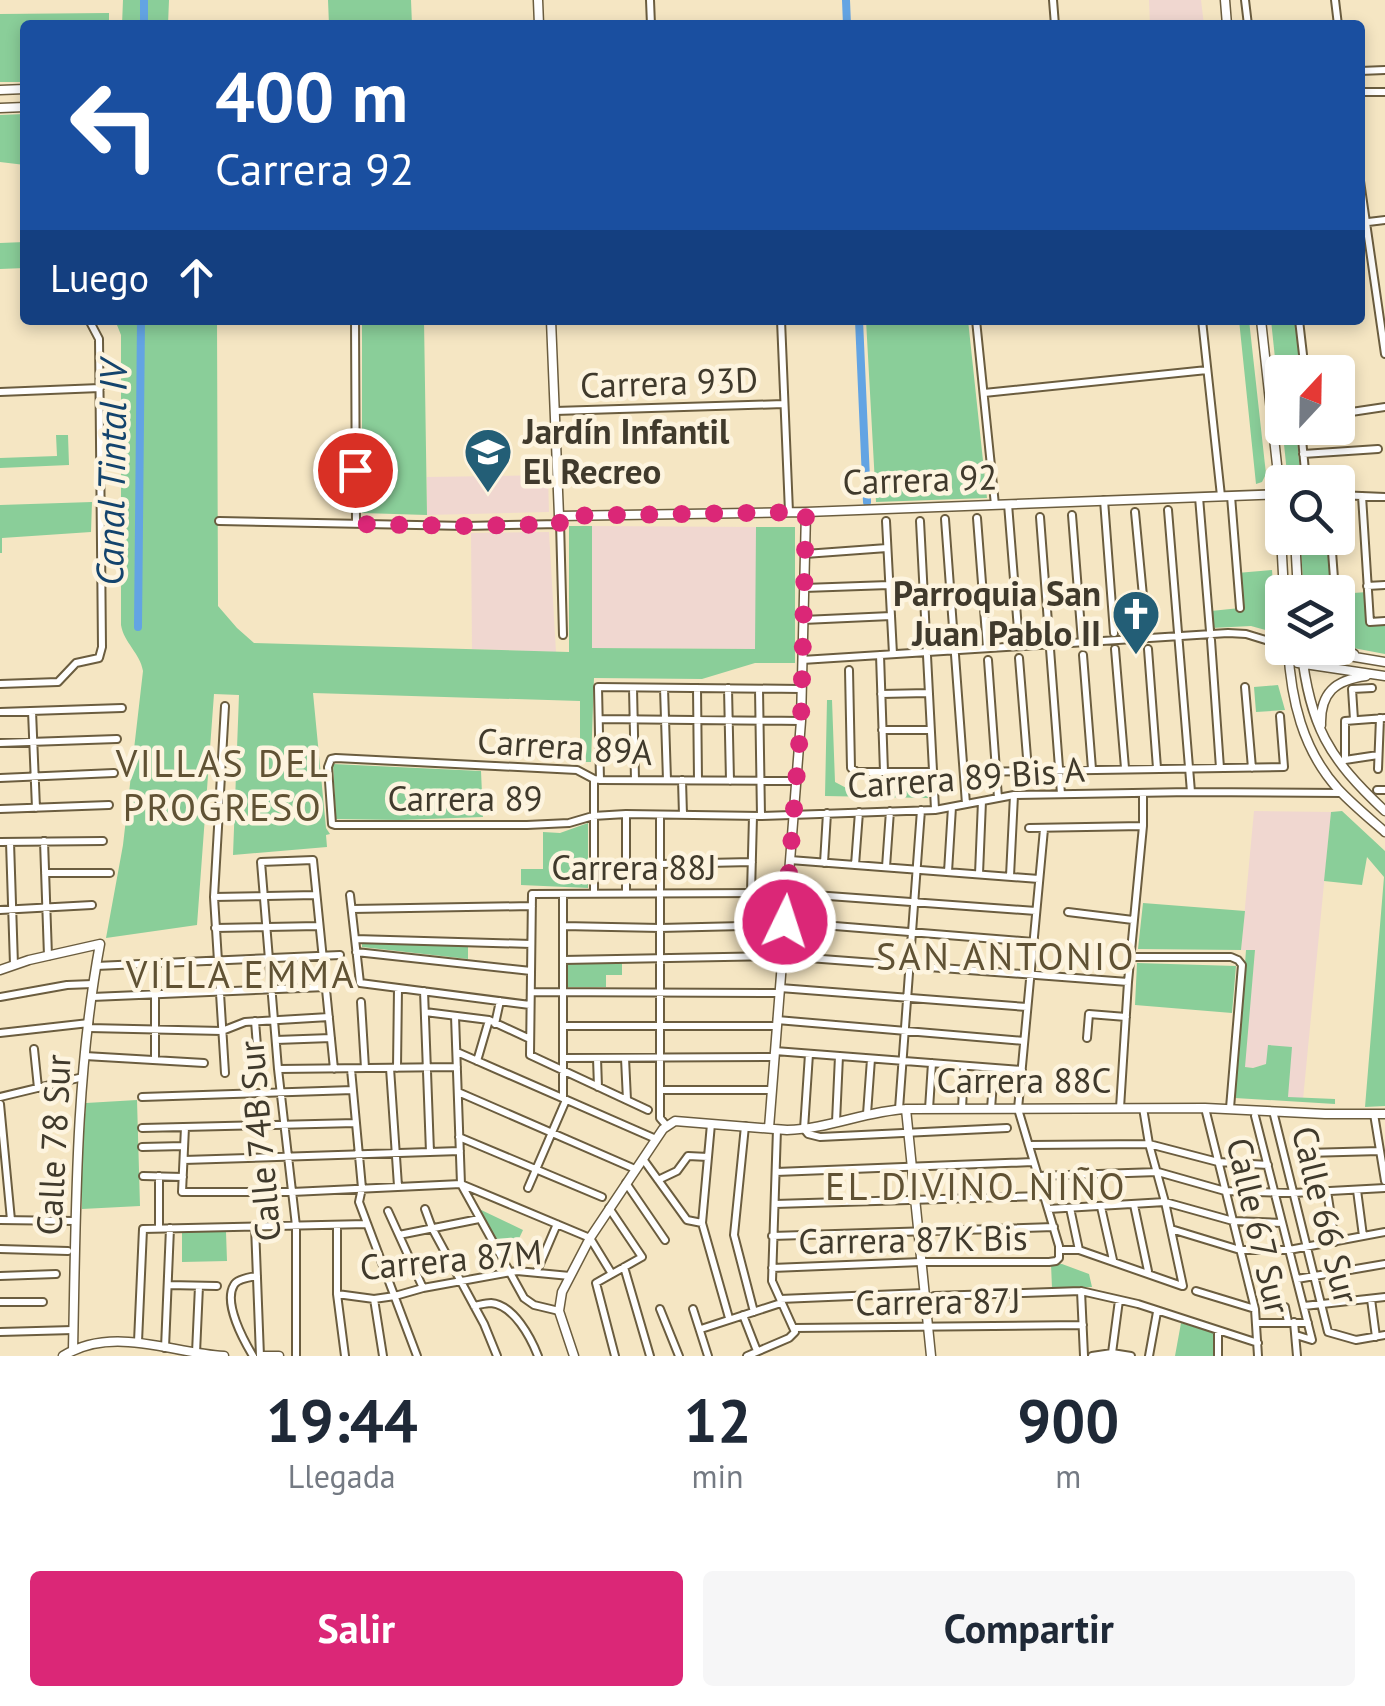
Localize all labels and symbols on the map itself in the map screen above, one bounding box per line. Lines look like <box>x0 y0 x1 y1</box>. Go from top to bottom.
water label: Canal Tintal IV <box>84 355 137 586</box>
north arrow <box>1265 355 1355 445</box>
street label: Carrera 93D <box>579 356 759 408</box>
place label: Jardín Infantil El Recreo <box>522 408 730 494</box>
school or university icon: Jardín Infantil El Recreo <box>462 426 514 494</box>
pin <box>313 428 398 513</box>
street label: Carrera 92 <box>842 453 998 505</box>
place label: Parroquia San Juan Pablo II <box>893 570 1101 656</box>
church icon: Parroquia San Juan Pablo II <box>1110 588 1162 656</box>
street label: Carrera 89A <box>476 717 655 775</box>
district label: VILLAS DEL PROGRESO <box>115 738 330 831</box>
street label: Carrera 89 Bis A <box>846 746 1087 808</box>
street label: Carrera 89 <box>387 775 543 821</box>
street label: Carrera 88J <box>551 844 717 890</box>
position arrow <box>733 870 837 974</box>
district label: SAN ANTONIO <box>876 931 1136 980</box>
district label: VILLA EMMA <box>125 949 356 998</box>
street label: Calle 74B Sur <box>227 1039 291 1244</box>
street label: Calle 78 Sur <box>25 1053 81 1237</box>
street label: Carrera 88C <box>936 1057 1112 1103</box>
street label: Calle 66 Sur <box>1282 1121 1370 1308</box>
street label: Calle 67 Sur <box>1216 1133 1302 1318</box>
district label: EL DIVINO NIÑO <box>825 1161 1127 1210</box>
street label: Carrera 87K Bis <box>798 1214 1028 1264</box>
street label: Carrera 87M <box>358 1228 544 1290</box>
street label: Carrera 87J <box>855 1277 1021 1325</box>

